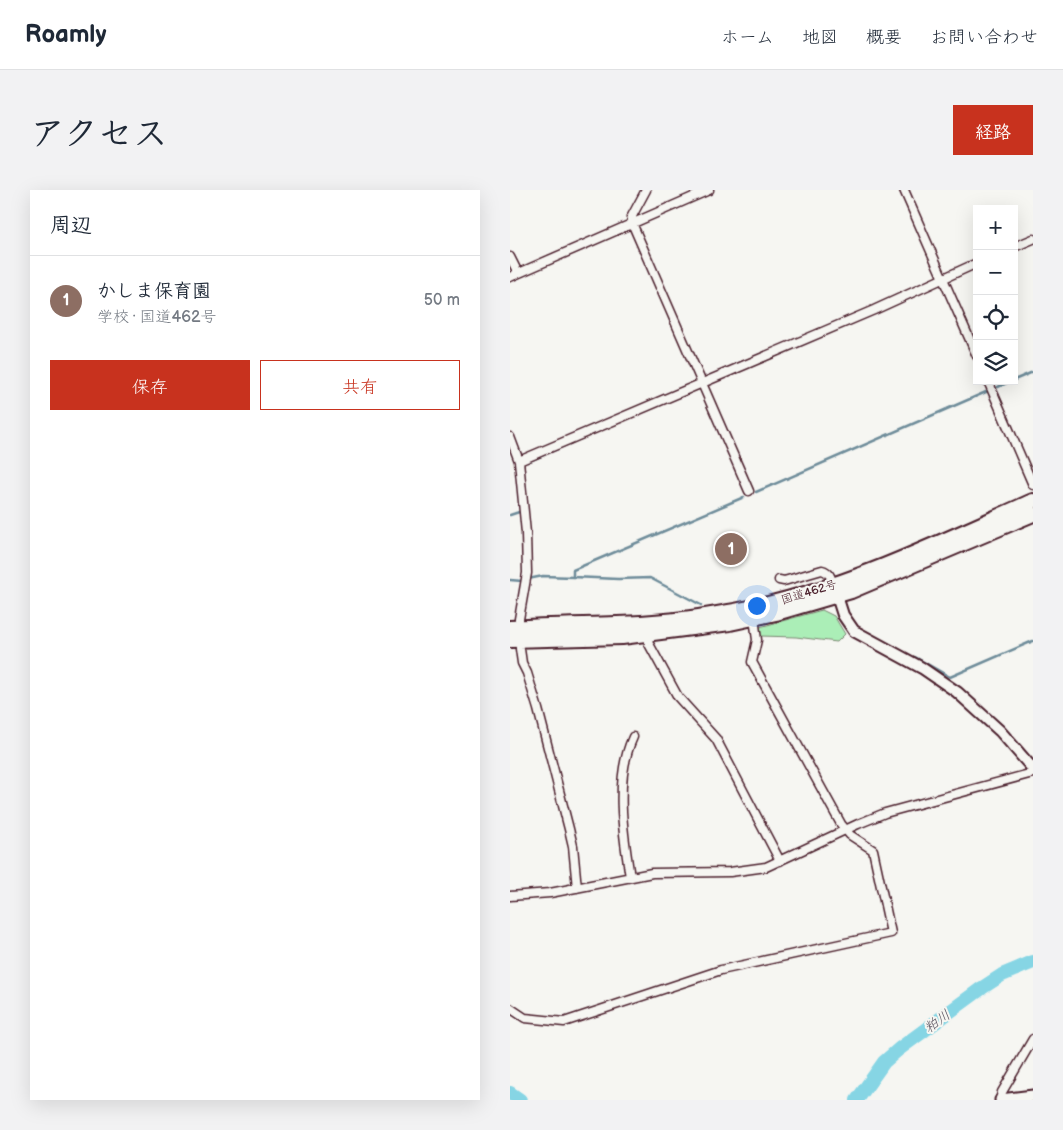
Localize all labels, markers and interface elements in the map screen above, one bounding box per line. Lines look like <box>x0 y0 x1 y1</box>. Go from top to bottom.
text: Roamly <box>25 20 106 49</box>
text: ホーム <box>721 27 774 48</box>
text: 地図 <box>802 27 838 48</box>
text: 概要 <box>866 27 902 48</box>
text: お問い合わせ <box>930 27 1038 48</box>
button: 経路 <box>953 105 1033 155</box>
text: アクセス <box>30 113 168 156</box>
map controls <box>973 205 1018 385</box>
button: + <box>973 205 1018 250</box>
text: 周辺 <box>50 213 92 238</box>
button: − <box>973 250 1018 295</box>
text: かしま保育園 <box>97 280 211 303</box>
text: 1 <box>63 291 69 310</box>
text: 50 m <box>424 291 460 310</box>
button: locate <box>973 295 1018 340</box>
text: 学校 · 国道462号 <box>97 308 216 327</box>
button: layers <box>973 340 1018 385</box>
button: 保存 <box>50 360 250 410</box>
button: 共有 <box>260 360 460 410</box>
pin: 1 <box>715 530 747 568</box>
street label: 国道462号 <box>779 577 839 608</box>
your location <box>744 593 770 619</box>
water label: 粕川 <box>921 1006 954 1037</box>

